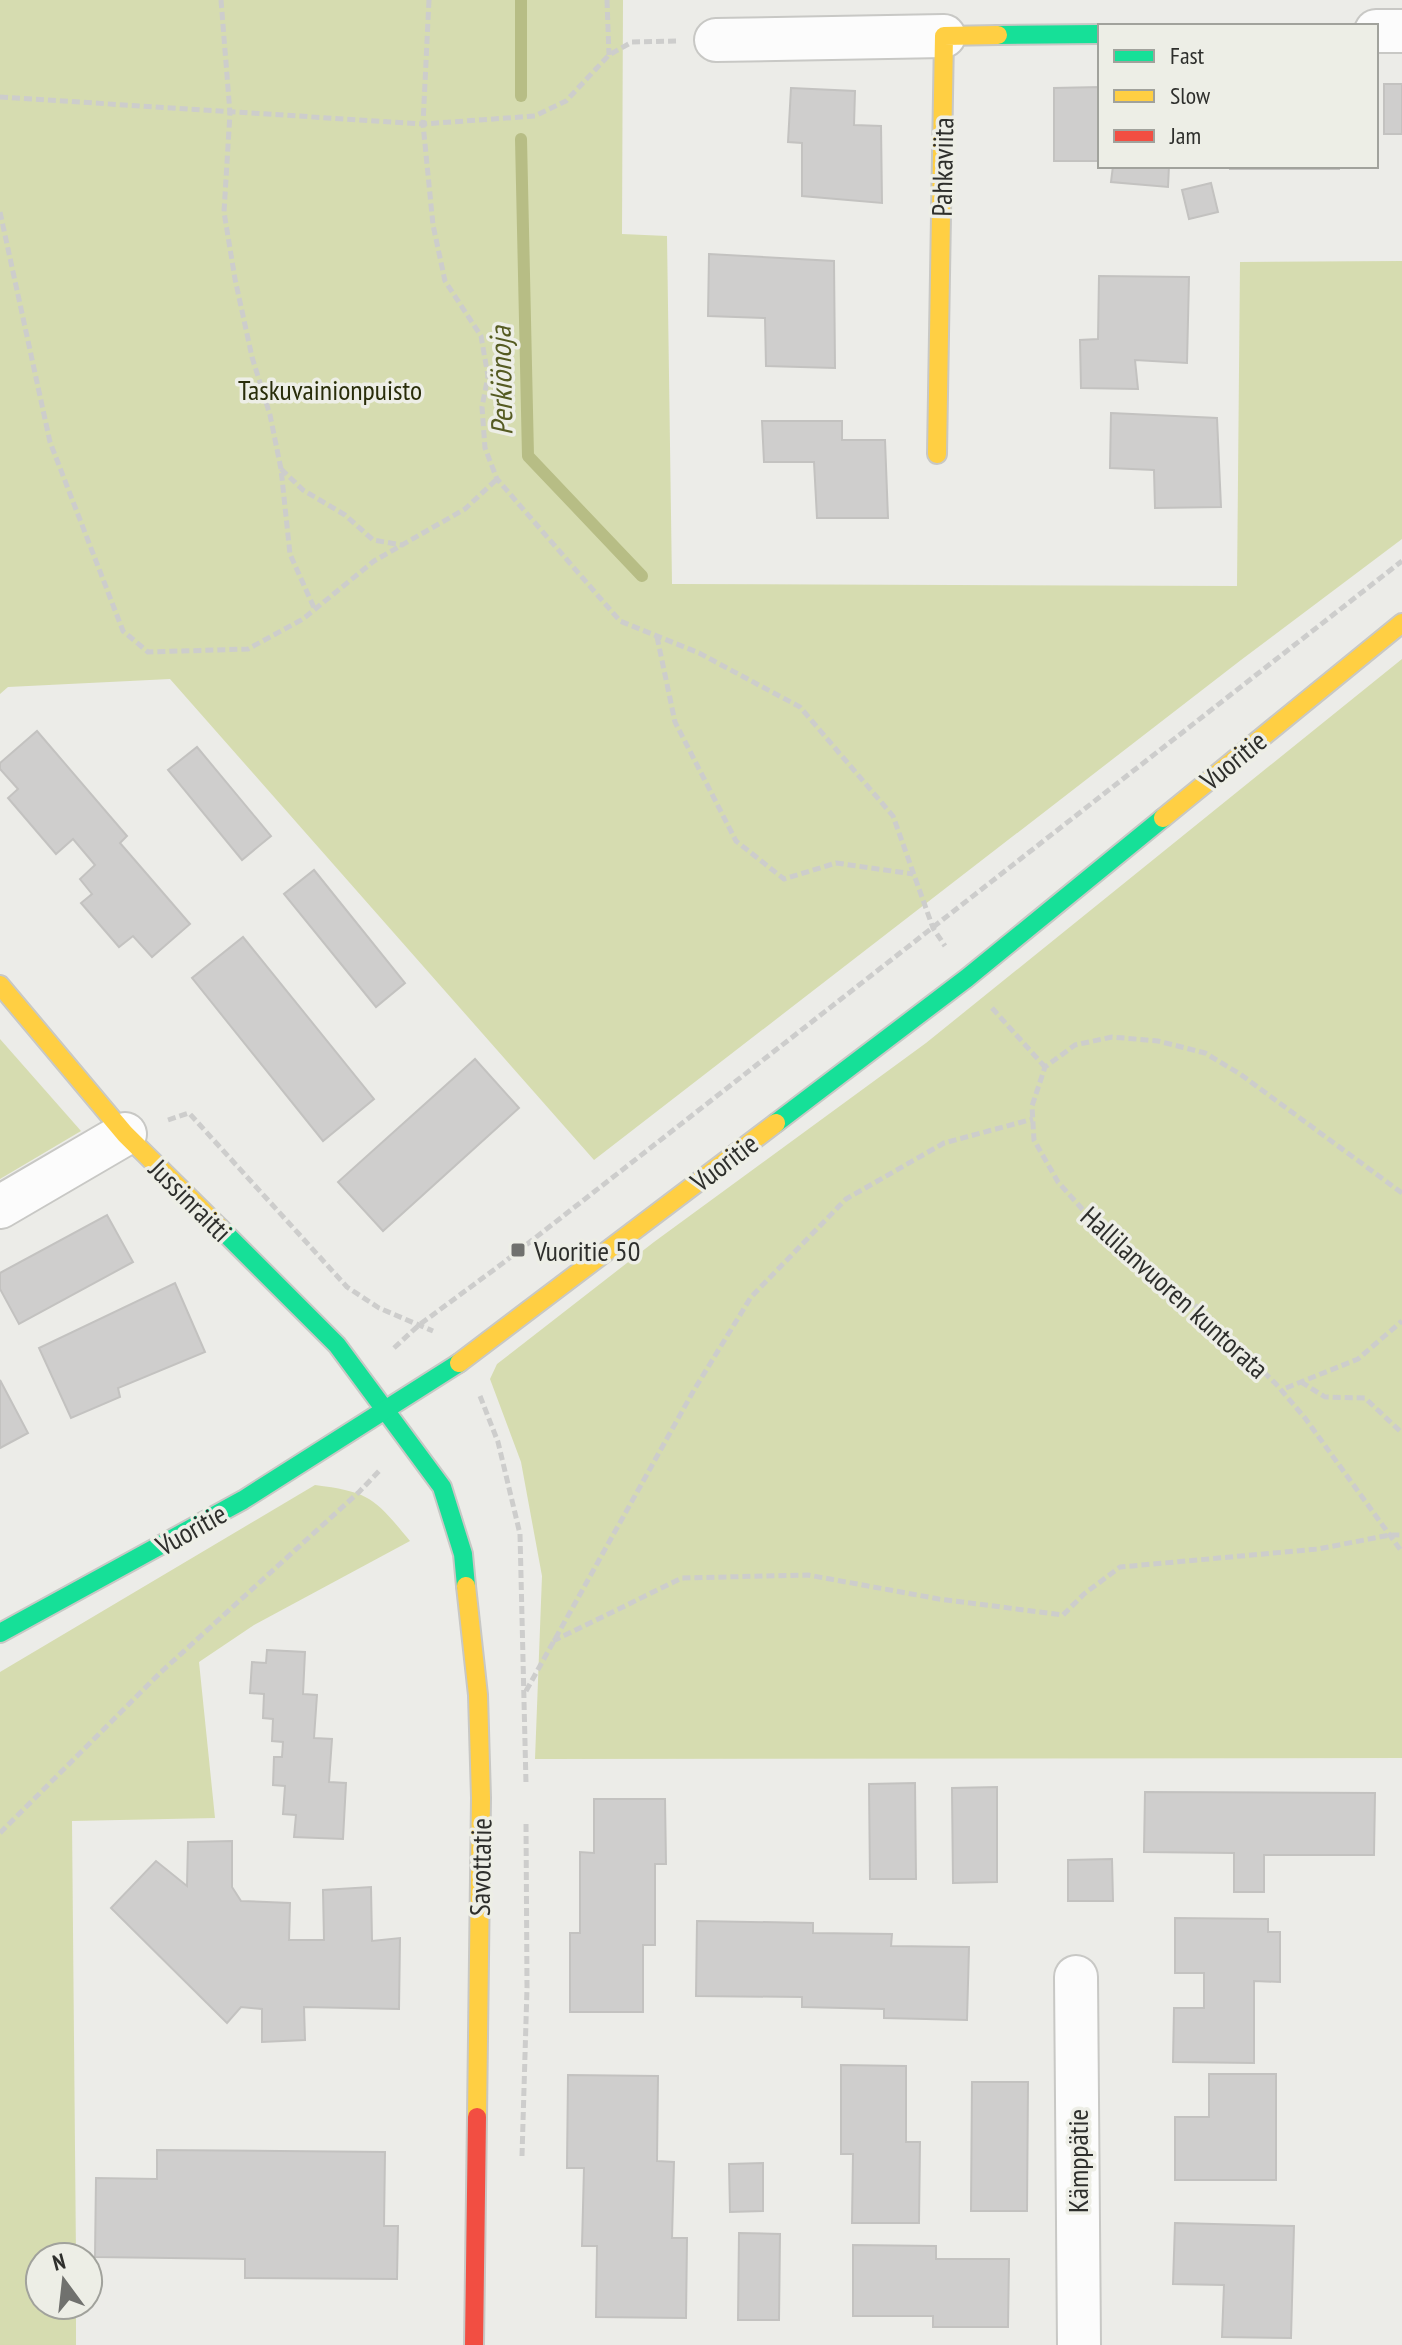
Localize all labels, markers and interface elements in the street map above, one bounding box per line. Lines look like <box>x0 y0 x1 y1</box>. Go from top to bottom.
legend <box>1098 24 1378 168</box>
text: Fast <box>1170 40 1205 71</box>
text: Slow <box>1170 80 1211 111</box>
street label: Pahkaviita <box>923 117 961 217</box>
text: Jam <box>1169 120 1201 151</box>
water label: Perkiönoja <box>480 324 520 436</box>
park label: Taskuvainionpuisto <box>238 371 422 408</box>
street label: Vuoritie <box>1191 722 1274 799</box>
street label: Vuoritie <box>682 1125 765 1200</box>
street label: Jussinraitti <box>141 1150 240 1249</box>
street label: Hallilanvuoren kuntorata <box>1073 1198 1277 1386</box>
place label: Vuoritie 50 <box>533 1232 640 1269</box>
marker: Vuoritie 50 <box>509 1241 527 1259</box>
street label: Vuoritie <box>148 1495 233 1564</box>
street label: Savottatie <box>461 1818 499 1916</box>
street label: Kämppätie <box>1059 2109 1096 2213</box>
north arrow <box>24 2241 104 2321</box>
text: N <box>49 2247 68 2277</box>

